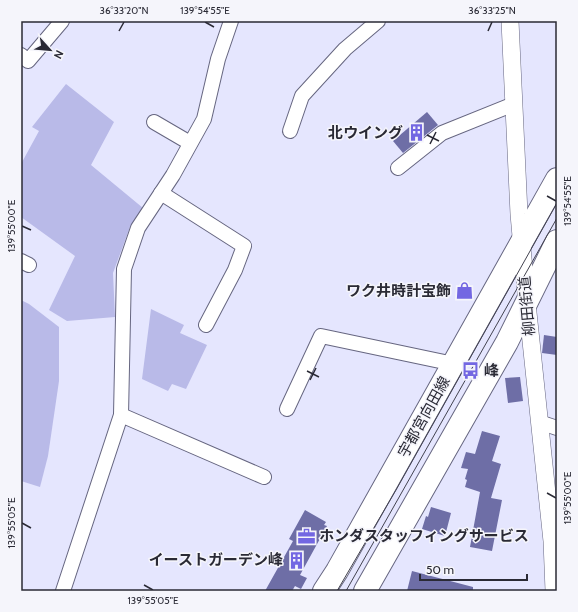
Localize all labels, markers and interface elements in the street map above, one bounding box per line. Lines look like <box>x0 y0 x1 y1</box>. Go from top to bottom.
text: 36°33'20"N <box>100 4 148 17</box>
text: 139°54'55"E <box>180 4 230 17</box>
text: 36°33'25"N <box>468 4 516 17</box>
north arrow <box>30 30 70 70</box>
text: N <box>51 48 67 61</box>
building icon: 北ウイング <box>406 123 426 143</box>
place label: 北ウイング <box>328 124 403 142</box>
text: 139°54'55"E <box>561 176 574 226</box>
text: 139°55'00"E <box>5 199 18 252</box>
street label: 柳田街道 <box>515 275 539 337</box>
shop icon: ワク井時計宝飾 <box>454 281 474 301</box>
place label: ワク井時計宝飾 <box>346 282 451 300</box>
bus stop icon: 峰 <box>461 361 481 381</box>
place label: 峰 <box>484 362 499 380</box>
street label: 宇都宮向田線 <box>394 373 454 461</box>
text: 139°55'00"E <box>561 471 574 524</box>
text: 139°55'05"E <box>5 497 18 548</box>
office icon: ホンダスタッフィングサービス <box>296 526 316 546</box>
place label: ホンダスタッフィングサービス <box>319 527 529 545</box>
building icon: イーストガーデン峰 <box>286 550 306 570</box>
place label: イーストガーデン峰 <box>149 551 283 569</box>
scale bar <box>420 556 527 582</box>
text: 50 m <box>426 562 454 577</box>
text: 139°55'05"E <box>128 594 179 607</box>

